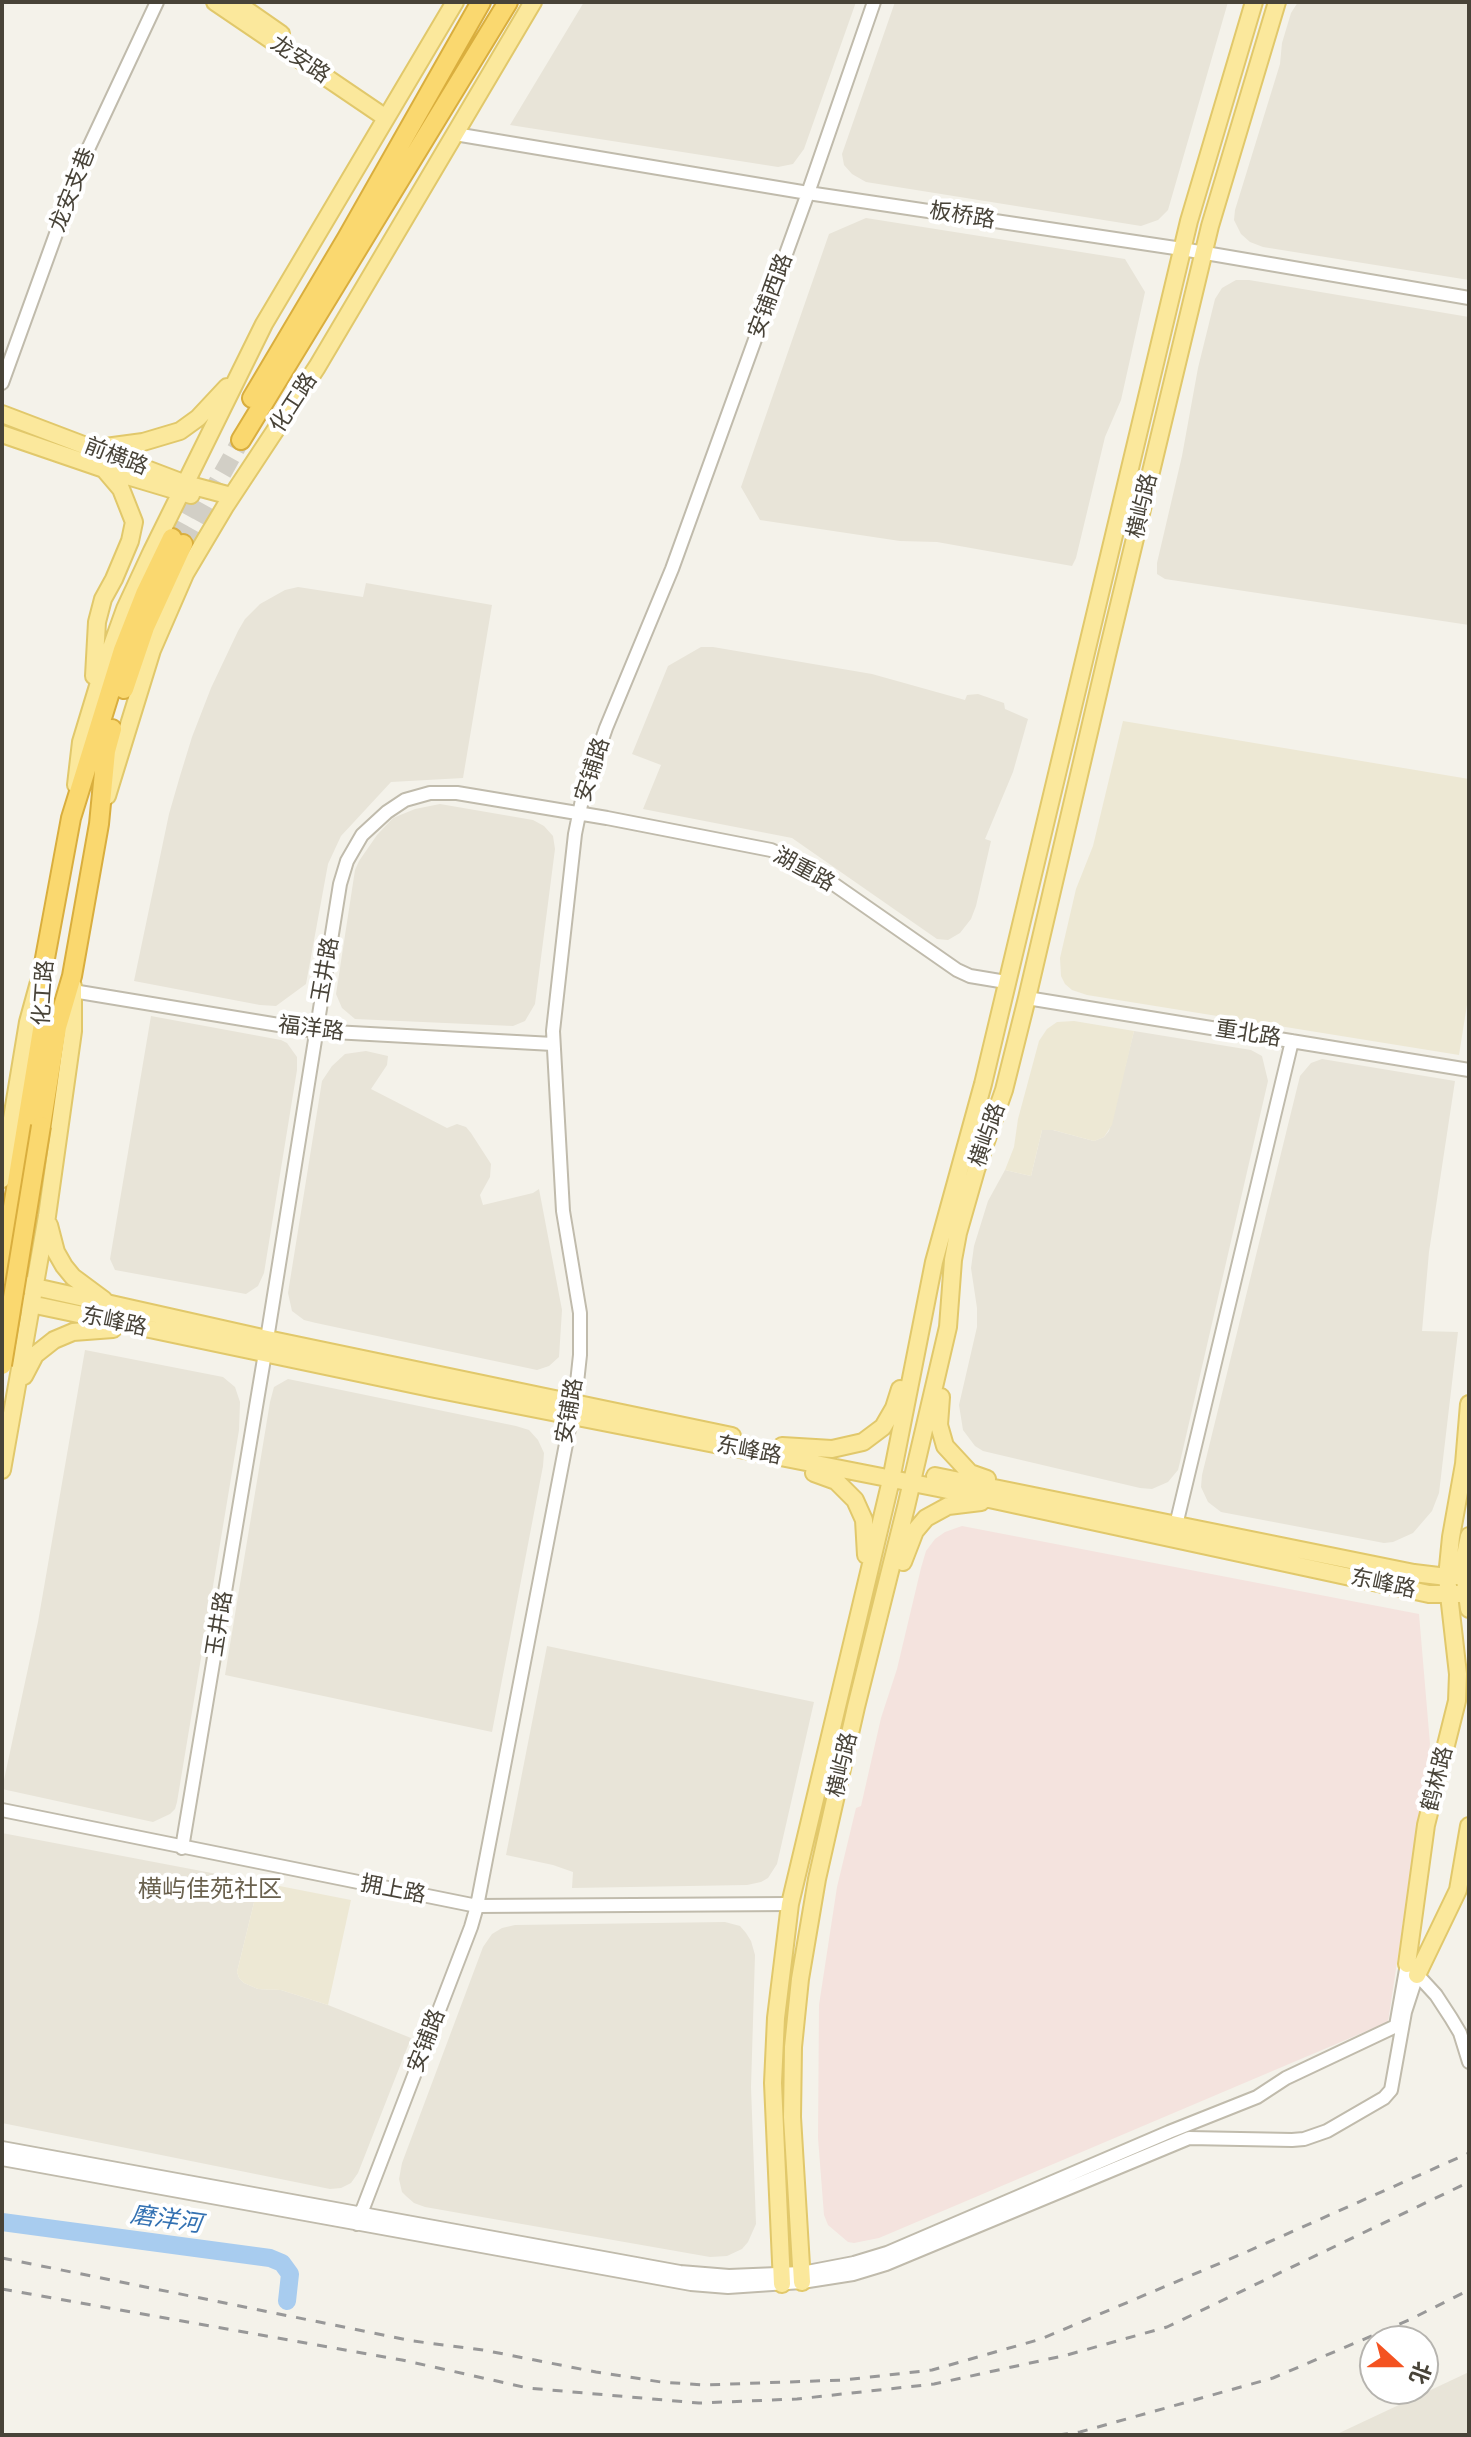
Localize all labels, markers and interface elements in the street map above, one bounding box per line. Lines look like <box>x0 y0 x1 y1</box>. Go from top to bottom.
street label: 龙安路 <box>265 31 335 89</box>
street label: 龙安支巷 <box>45 144 101 236</box>
street label: 板桥路 <box>927 198 997 234</box>
street label: 安铺西路 <box>744 250 798 342</box>
street label: 化工路 <box>265 368 323 438</box>
street label: 前横路 <box>80 433 152 481</box>
street label: 横屿路 <box>1123 471 1163 541</box>
street label: 安铺路 <box>570 735 616 805</box>
street label: 湖重路 <box>769 842 839 898</box>
street label: 玉井路 <box>307 935 345 1005</box>
street label: 化工路 <box>29 959 59 1027</box>
street label: 福洋路 <box>277 1012 345 1046</box>
street label: 重北路 <box>1213 1016 1283 1052</box>
street label: 横屿路 <box>965 1100 1011 1170</box>
street label: 东峰路 <box>79 1302 149 1342</box>
street label: 安铺路 <box>551 1376 589 1446</box>
street label: 东峰路 <box>714 1432 784 1470</box>
street label: 东峰路 <box>1348 1564 1418 1604</box>
street label: 玉井路 <box>202 1589 238 1659</box>
street label: 横屿路 <box>823 1730 863 1800</box>
street label: 鹤林路 <box>1417 1744 1459 1814</box>
street label: 拥上路 <box>358 1871 428 1909</box>
district label: 横屿佳苑社区 <box>138 1876 282 1904</box>
street label: 安铺路 <box>403 2005 451 2077</box>
water label: 磨洋河 <box>128 2201 204 2239</box>
north arrow <box>1359 2325 1439 2405</box>
text: 北 <box>1403 2358 1436 2388</box>

